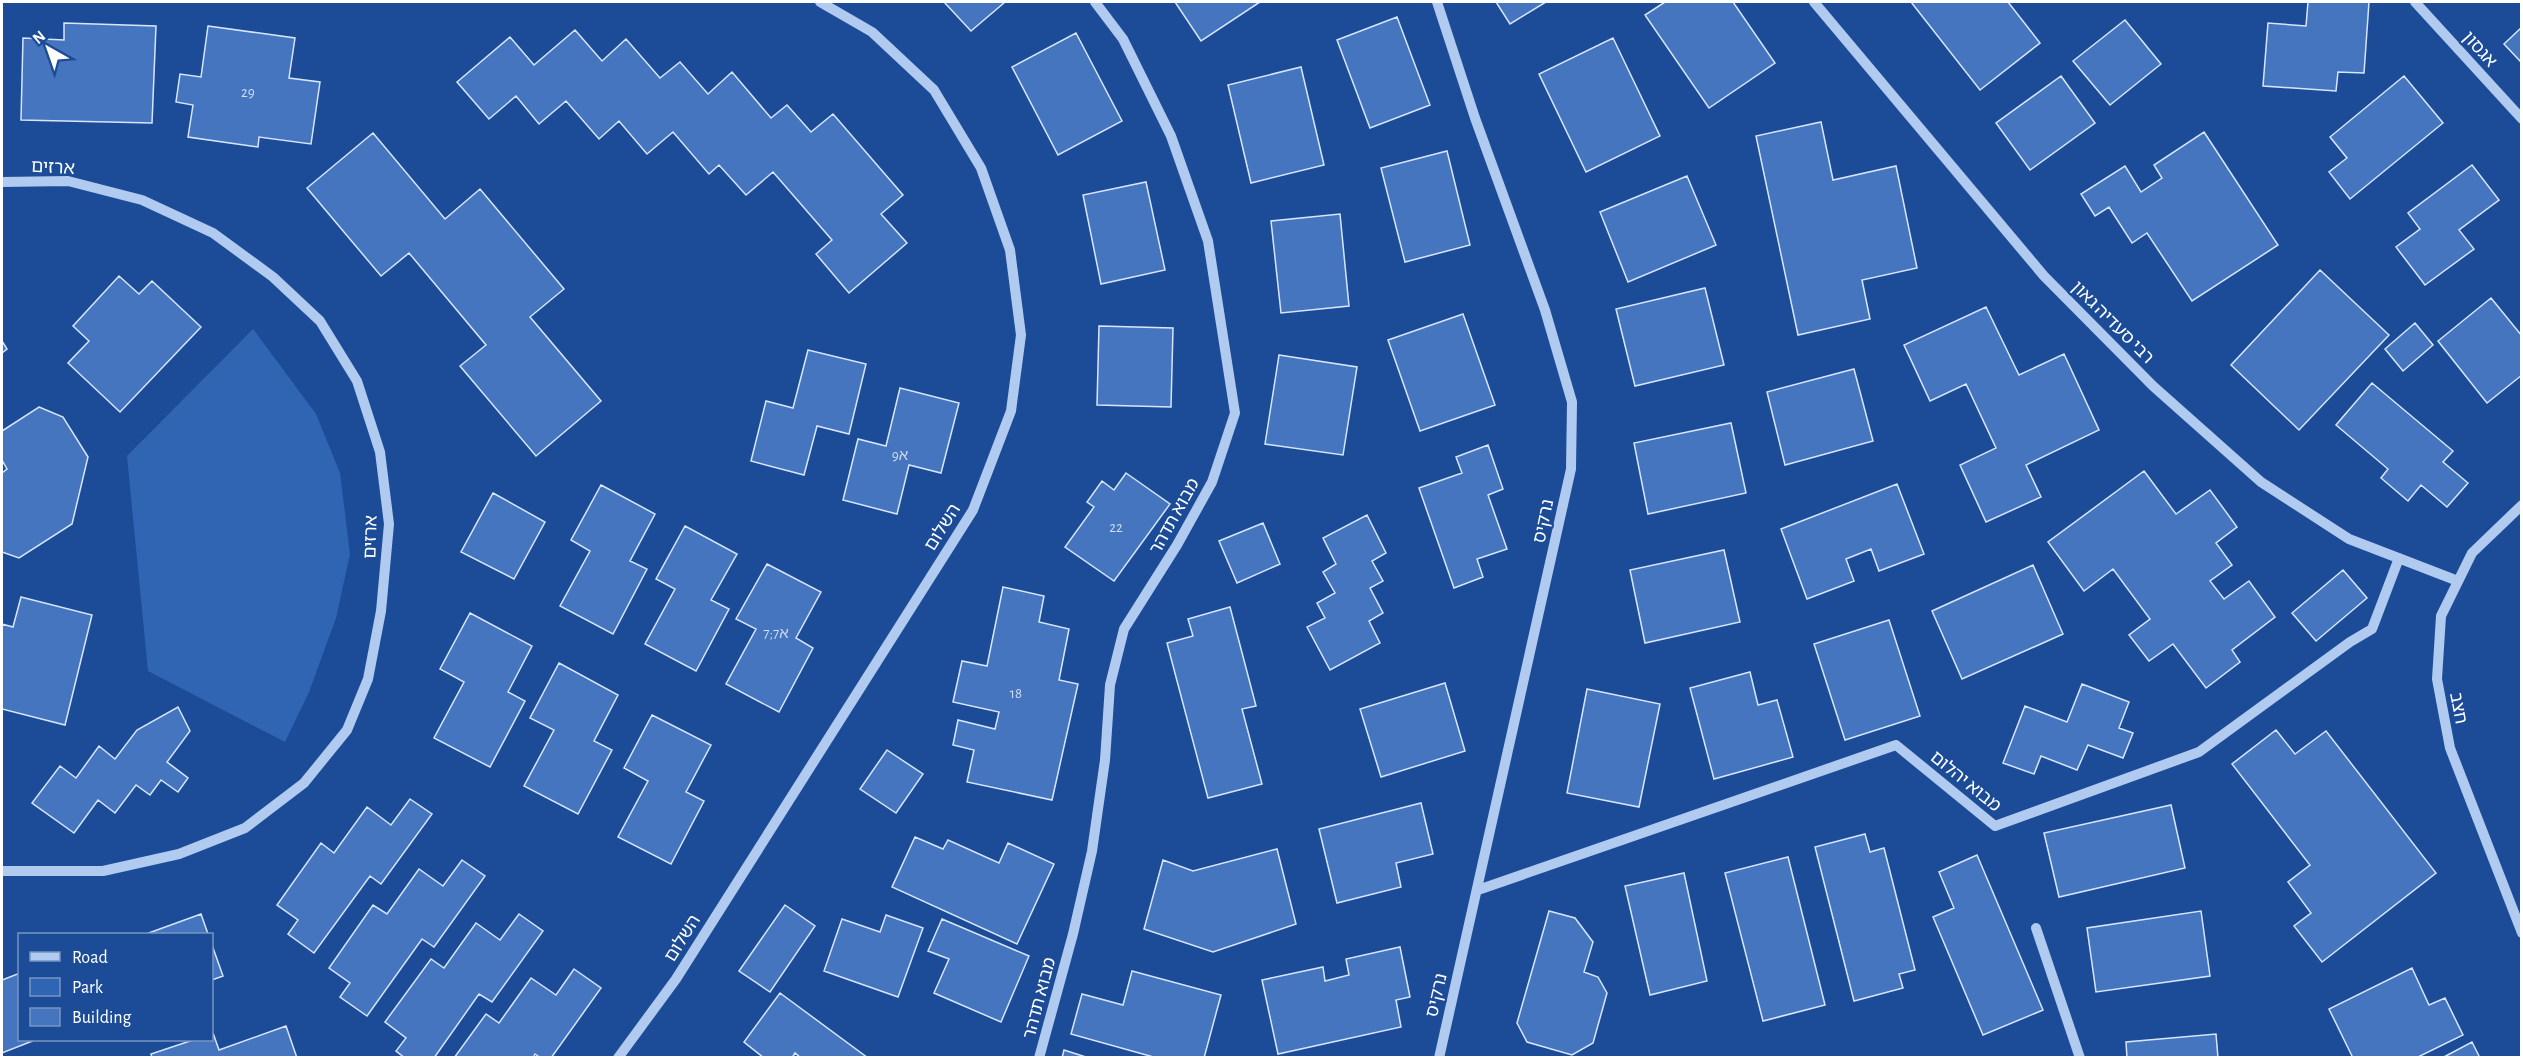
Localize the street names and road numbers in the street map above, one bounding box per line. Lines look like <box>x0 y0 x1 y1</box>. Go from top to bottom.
street label: אגסון <box>2459 28 2500 71</box>
street label: ארזים <box>31 158 75 178</box>
street label: רבי סעדיה גאון <box>2068 278 2157 367</box>
street label: מבוא תדהר <box>1147 475 1203 557</box>
street label: נרקיס <box>1531 498 1557 545</box>
street label: השלום <box>921 500 964 554</box>
street label: ארזים <box>361 515 381 559</box>
street label: חצב <box>2446 691 2470 726</box>
street label: מבוא יהלום <box>1927 747 2005 816</box>
street label: השלום <box>661 911 704 965</box>
street label: מבוא תדהר <box>1020 955 1060 1041</box>
street label: נרקיס <box>1423 972 1451 1019</box>

